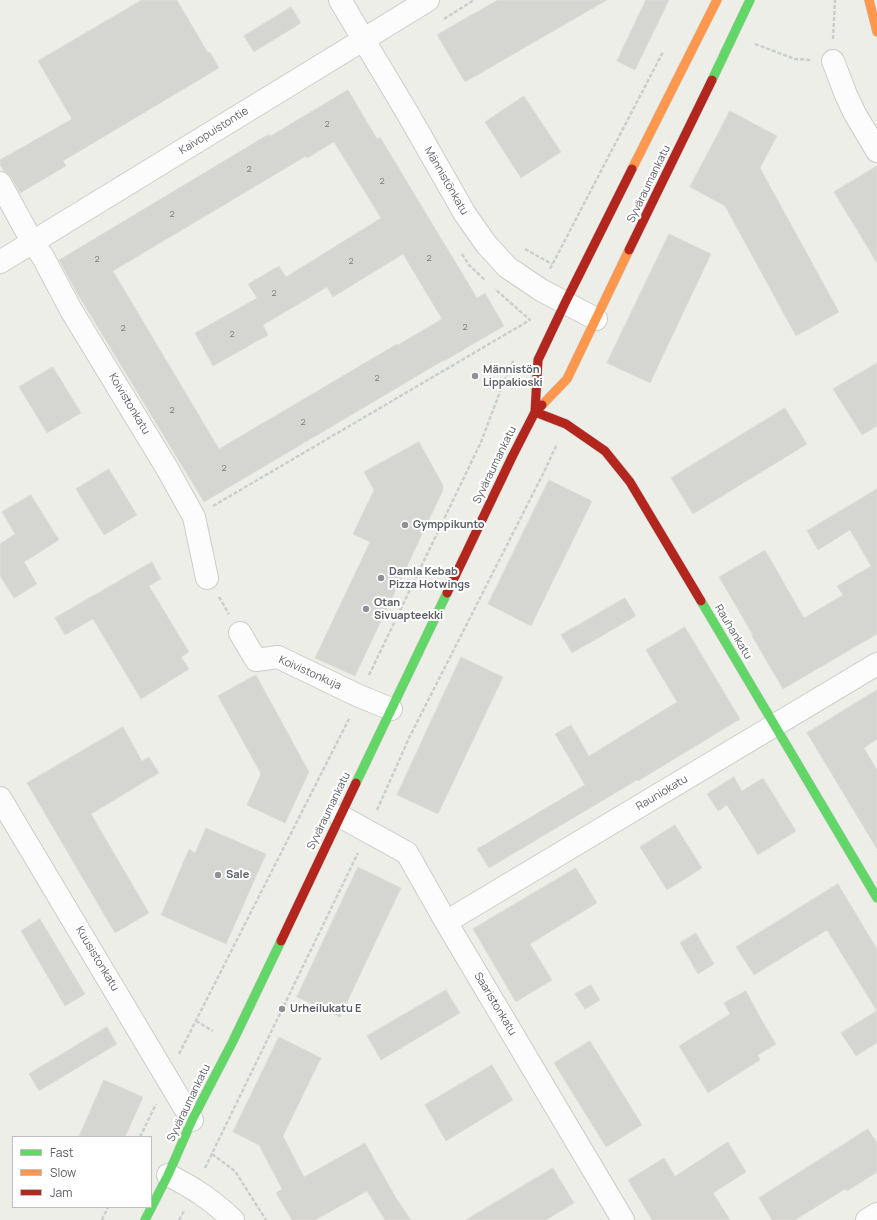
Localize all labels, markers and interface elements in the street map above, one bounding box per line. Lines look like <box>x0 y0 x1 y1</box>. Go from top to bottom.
street label: Kaivopuistontie <box>177 104 251 158</box>
house number: 2 <box>324 119 330 129</box>
street label: Syväraumankatu <box>625 143 673 225</box>
street label: Männistönkatu <box>421 145 471 217</box>
house number: 2 <box>246 164 252 174</box>
house number: 2 <box>379 176 385 186</box>
house number: 2 <box>169 209 175 219</box>
house number: 2 <box>426 253 432 263</box>
house number: 2 <box>94 254 100 264</box>
house number: 2 <box>348 256 354 266</box>
house number: 2 <box>271 288 277 298</box>
house number: 2 <box>462 322 468 332</box>
house number: 2 <box>120 323 126 333</box>
house number: 2 <box>229 329 235 339</box>
place label: Männistön Lippakioski <box>483 363 542 389</box>
street label: Koivistonkatu <box>106 371 152 437</box>
marker: Männistön Lippakioski <box>470 371 480 381</box>
house number: 2 <box>374 373 380 383</box>
house number: 2 <box>169 405 175 415</box>
house number: 2 <box>300 417 306 427</box>
street label: Syväraumankatu <box>471 424 519 506</box>
house number: 2 <box>221 463 227 473</box>
place label: Gymppikunto <box>413 518 485 532</box>
marker: Gymppikunto <box>400 520 410 530</box>
place label: Damla Kebab Pizza Hotwings <box>389 565 470 591</box>
marker: Damla Kebab Pizza Hotwings <box>376 573 386 583</box>
place label: Otan Sivuapteekki <box>374 596 443 622</box>
street label: Rauhankatu <box>712 602 754 662</box>
marker: Otan Sivuapteekki <box>361 604 371 614</box>
street label: Koivistonkuja <box>277 653 343 693</box>
street label: Syväraumankatu <box>305 770 353 852</box>
street label: Rauniokatu <box>634 772 690 814</box>
place label: Sale <box>226 868 249 882</box>
marker: Sale <box>213 870 223 880</box>
street label: Kuusistonkatu <box>73 924 121 994</box>
street label: Saaristonkatu <box>471 970 519 1038</box>
place label: Urheilukatu E <box>290 1002 361 1016</box>
marker: Urheilukatu E <box>277 1004 287 1014</box>
street label: Syväraumankatu <box>165 1062 213 1144</box>
legend <box>12 1136 152 1208</box>
text: Fast <box>50 1144 74 1161</box>
text: Slow <box>50 1164 76 1181</box>
text: Jam <box>50 1184 72 1201</box>

